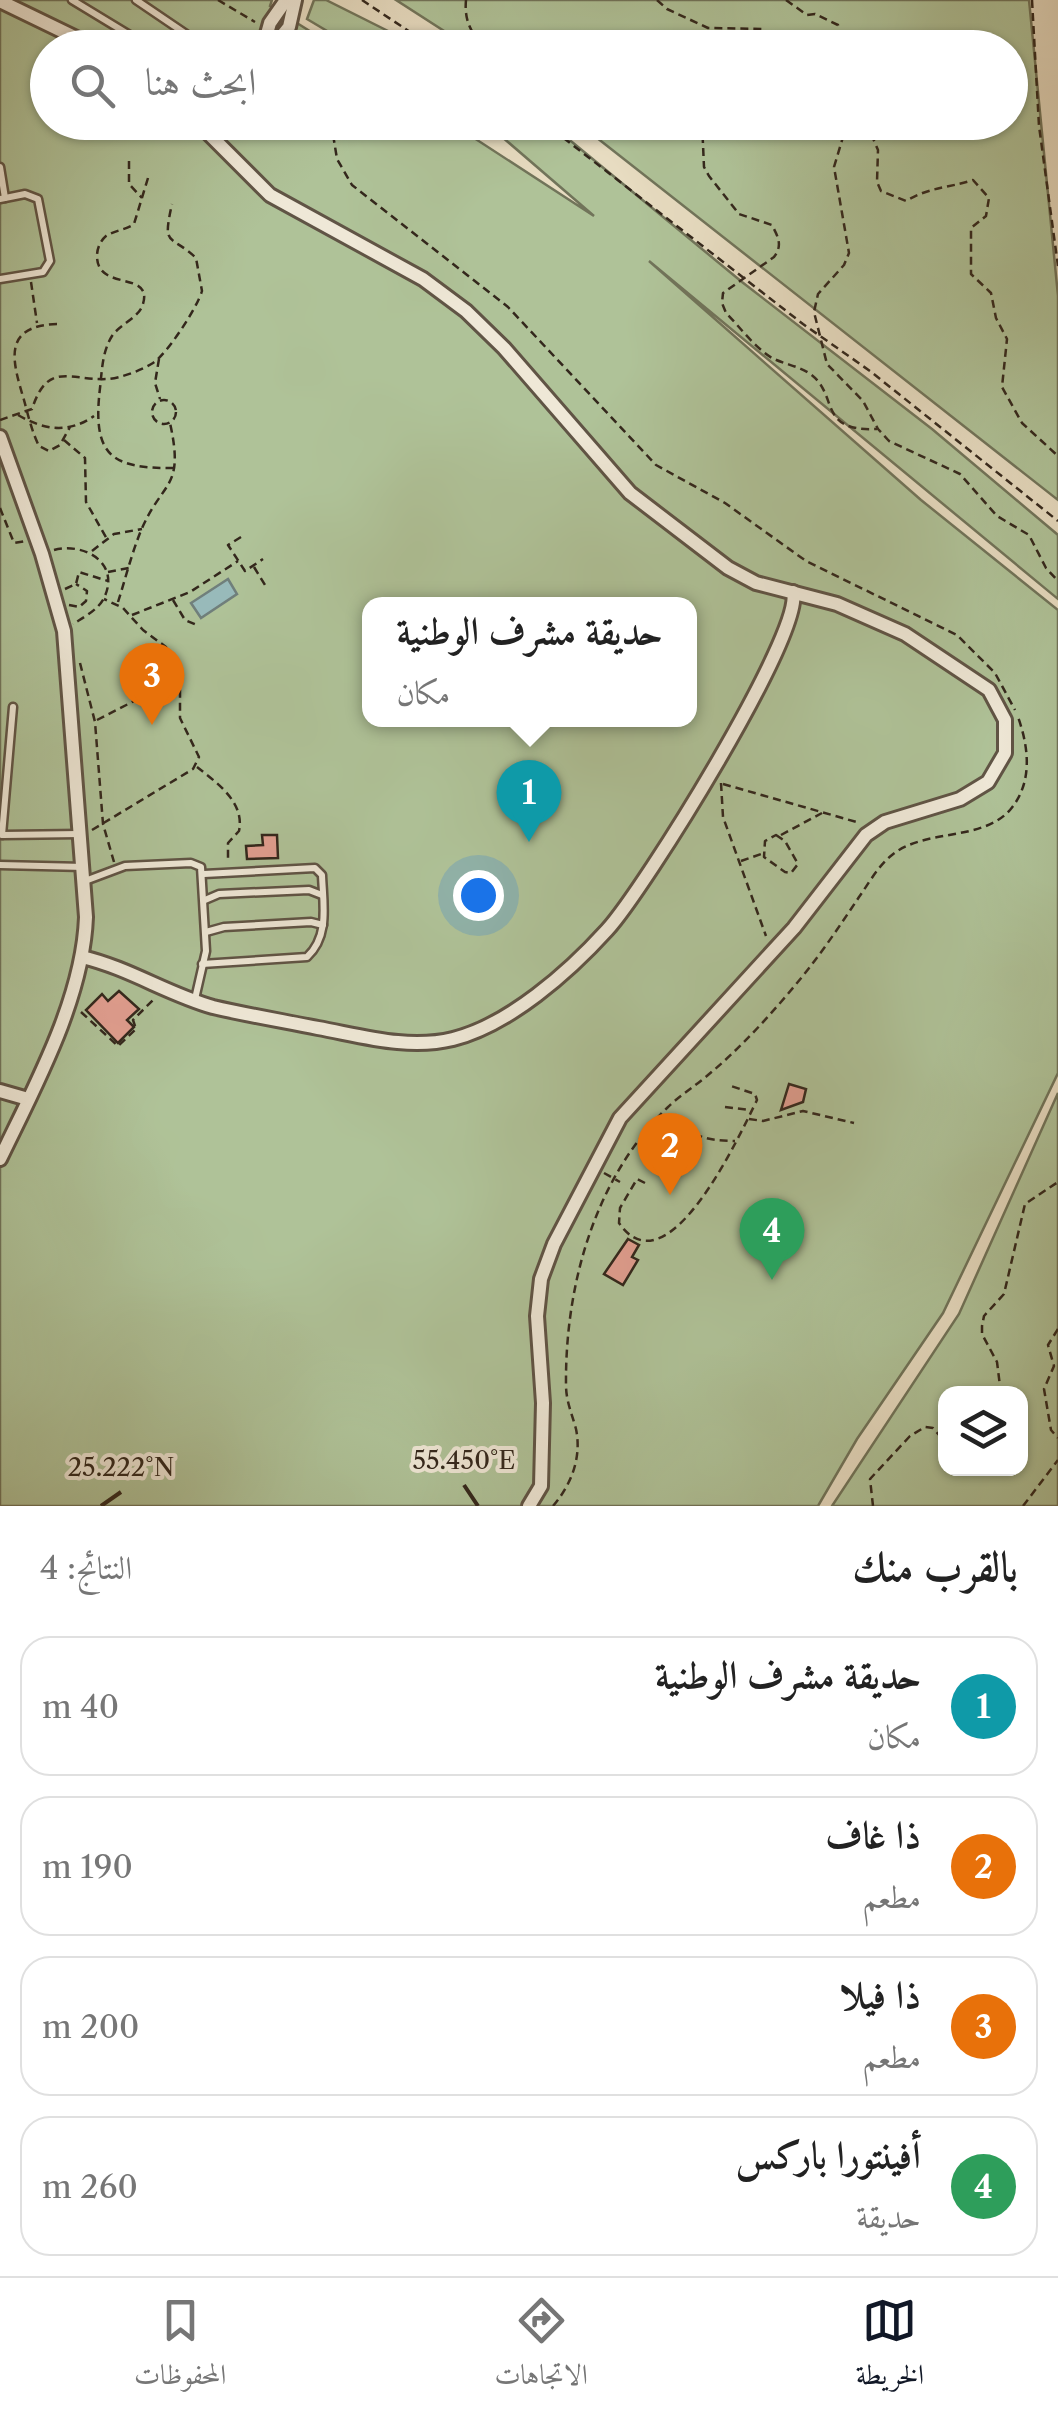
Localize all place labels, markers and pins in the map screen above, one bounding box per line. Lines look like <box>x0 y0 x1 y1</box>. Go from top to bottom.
pin: 3 <box>120 642 184 725</box>
pin: 1 <box>496 760 562 842</box>
pin: 2 <box>638 1112 702 1195</box>
pin: 4 <box>740 1198 804 1280</box>

